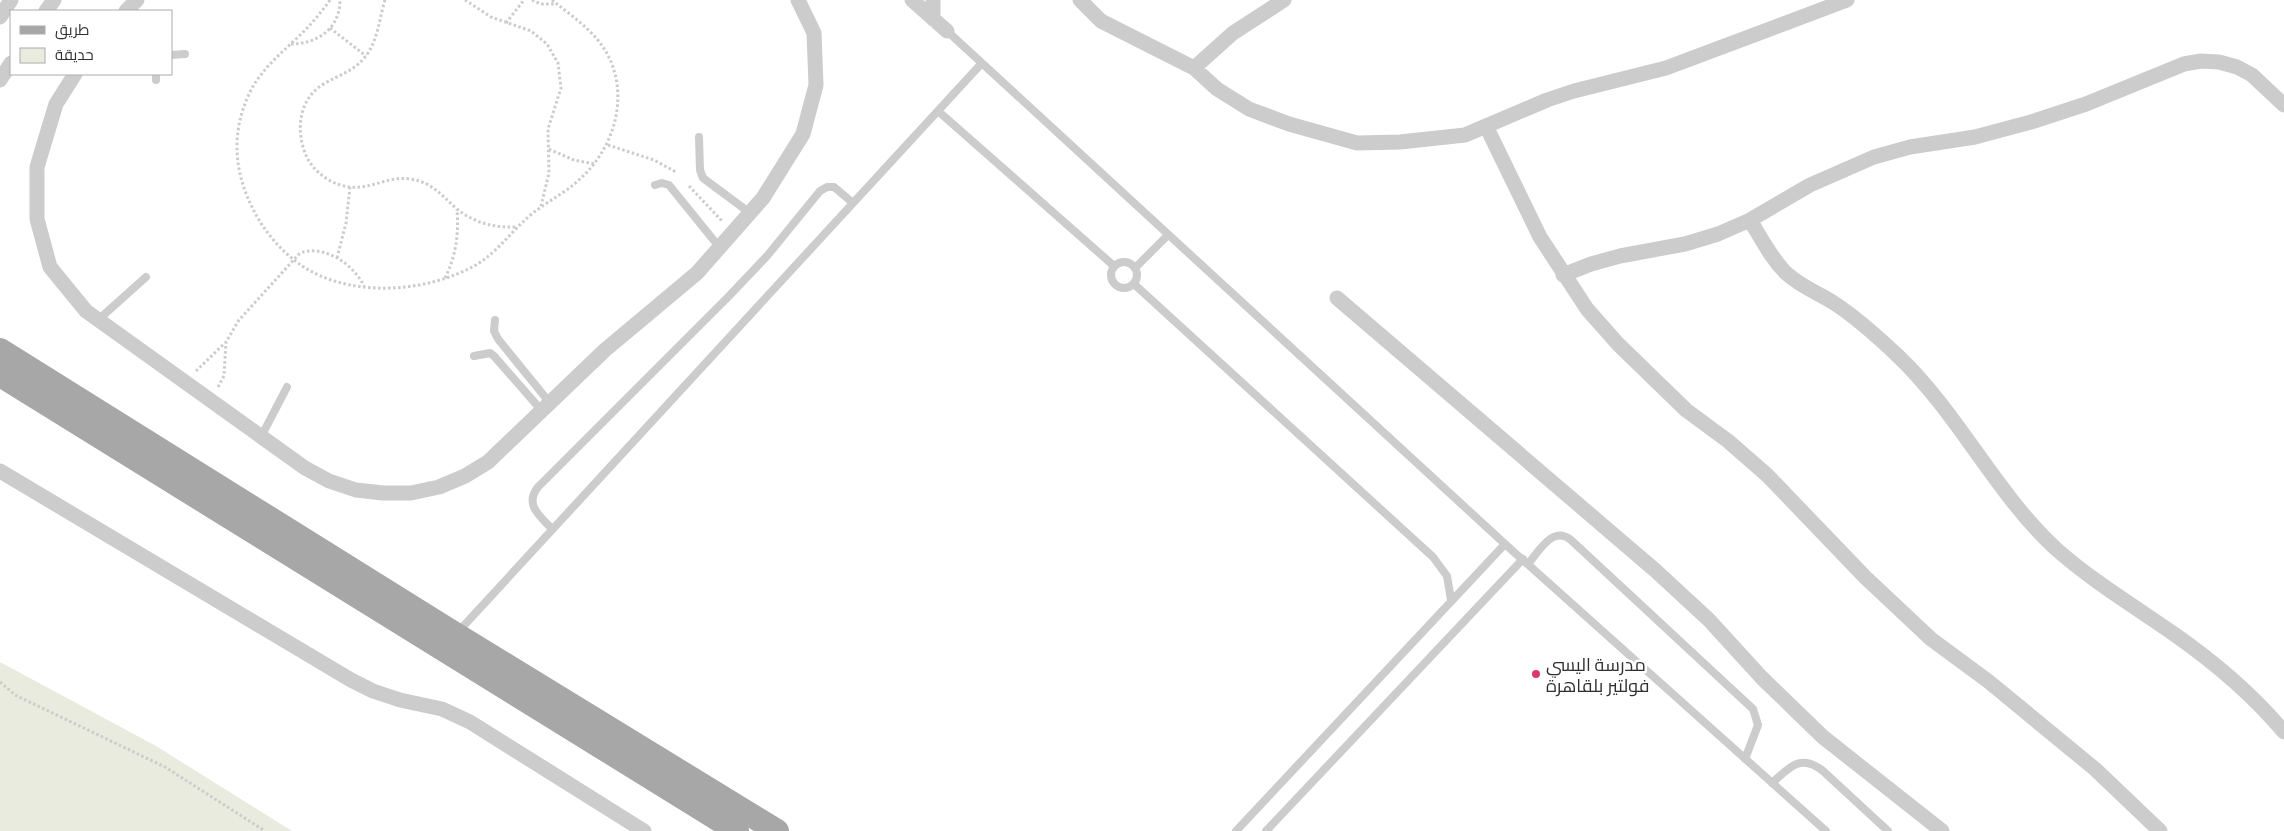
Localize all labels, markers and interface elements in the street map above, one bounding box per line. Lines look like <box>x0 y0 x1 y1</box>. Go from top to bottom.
legend <box>10 10 172 75</box>
text: طريق <box>55 20 89 40</box>
text: حديقة <box>55 45 94 64</box>
place label: مدرسة اليسي فولتير بلقاهرة <box>1546 653 1649 697</box>
marker: مدرسة اليسي فولتير بلقاهرة <box>1530 668 1542 680</box>

